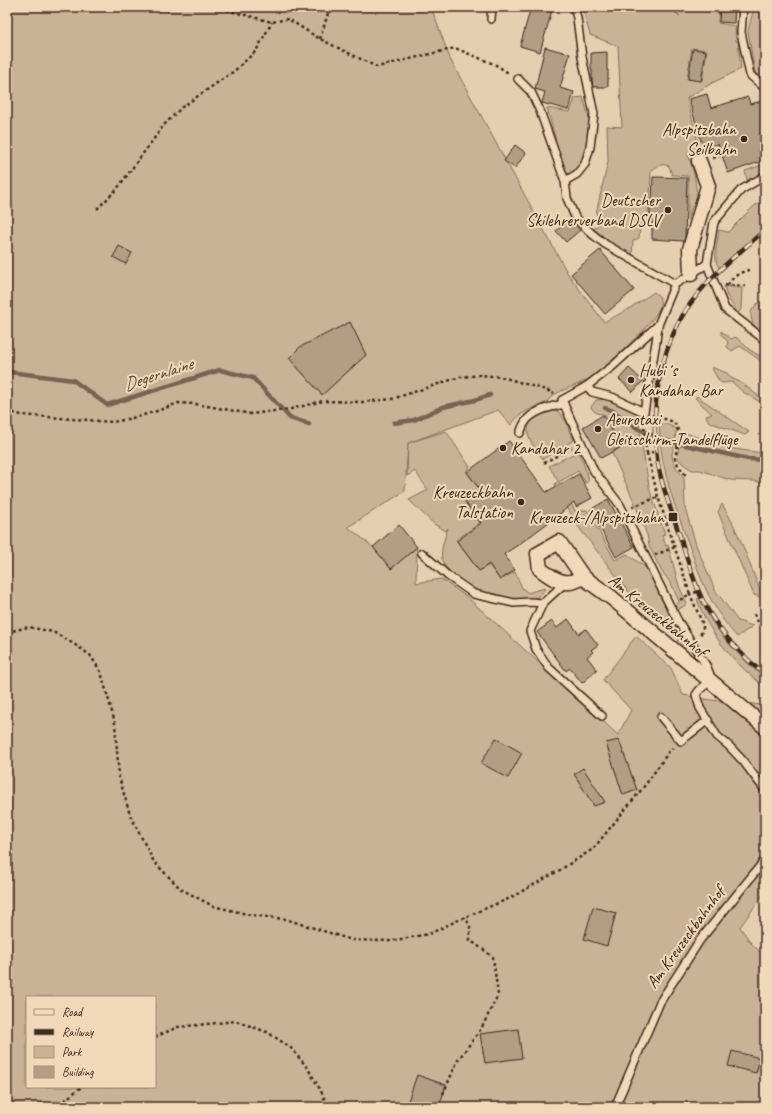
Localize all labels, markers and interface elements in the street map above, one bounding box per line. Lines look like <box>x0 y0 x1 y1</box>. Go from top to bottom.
place label: Alpspitzbahn Seilbahn <box>662 119 737 160</box>
marker: Alpspitzbahn Seilbahn <box>739 134 749 144</box>
place label: Deutscher Skilehrerverband DSLV <box>526 190 664 231</box>
marker: Deutscher Skilehrerverband DSLV <box>663 205 673 215</box>
water label: Degernlaine <box>121 352 198 395</box>
place label: Hubi´s Kandahar Bar <box>639 360 725 401</box>
marker: Hubi´s Kandahar Bar <box>626 375 636 385</box>
place label: Aeurotaxi Gleitschirm-Tandelflüge <box>606 409 739 450</box>
marker: Aeurotaxi Gleitschirm-Tandelflüge <box>593 424 603 434</box>
place label: Kandahar 2 <box>511 438 581 459</box>
marker: Kandahar 2 <box>498 443 508 453</box>
place label: Kreuzeckbahn Talstation <box>433 482 514 523</box>
marker: Kreuzeckbahn Talstation <box>516 497 526 507</box>
place label: Kreuzeck-/Alpspitzbahn <box>529 507 665 528</box>
marker: Kreuzeck-/Alpspitzbahn <box>667 511 679 523</box>
street label: Am Kreuzeckbahnhof <box>604 569 714 664</box>
street label: Am Kreuzeckbahnhof <box>641 879 732 992</box>
legend <box>26 996 156 1088</box>
text: Road <box>62 1004 84 1020</box>
text: Railway <box>62 1024 94 1040</box>
text: Park <box>62 1044 83 1060</box>
text: Building <box>62 1064 94 1080</box>

